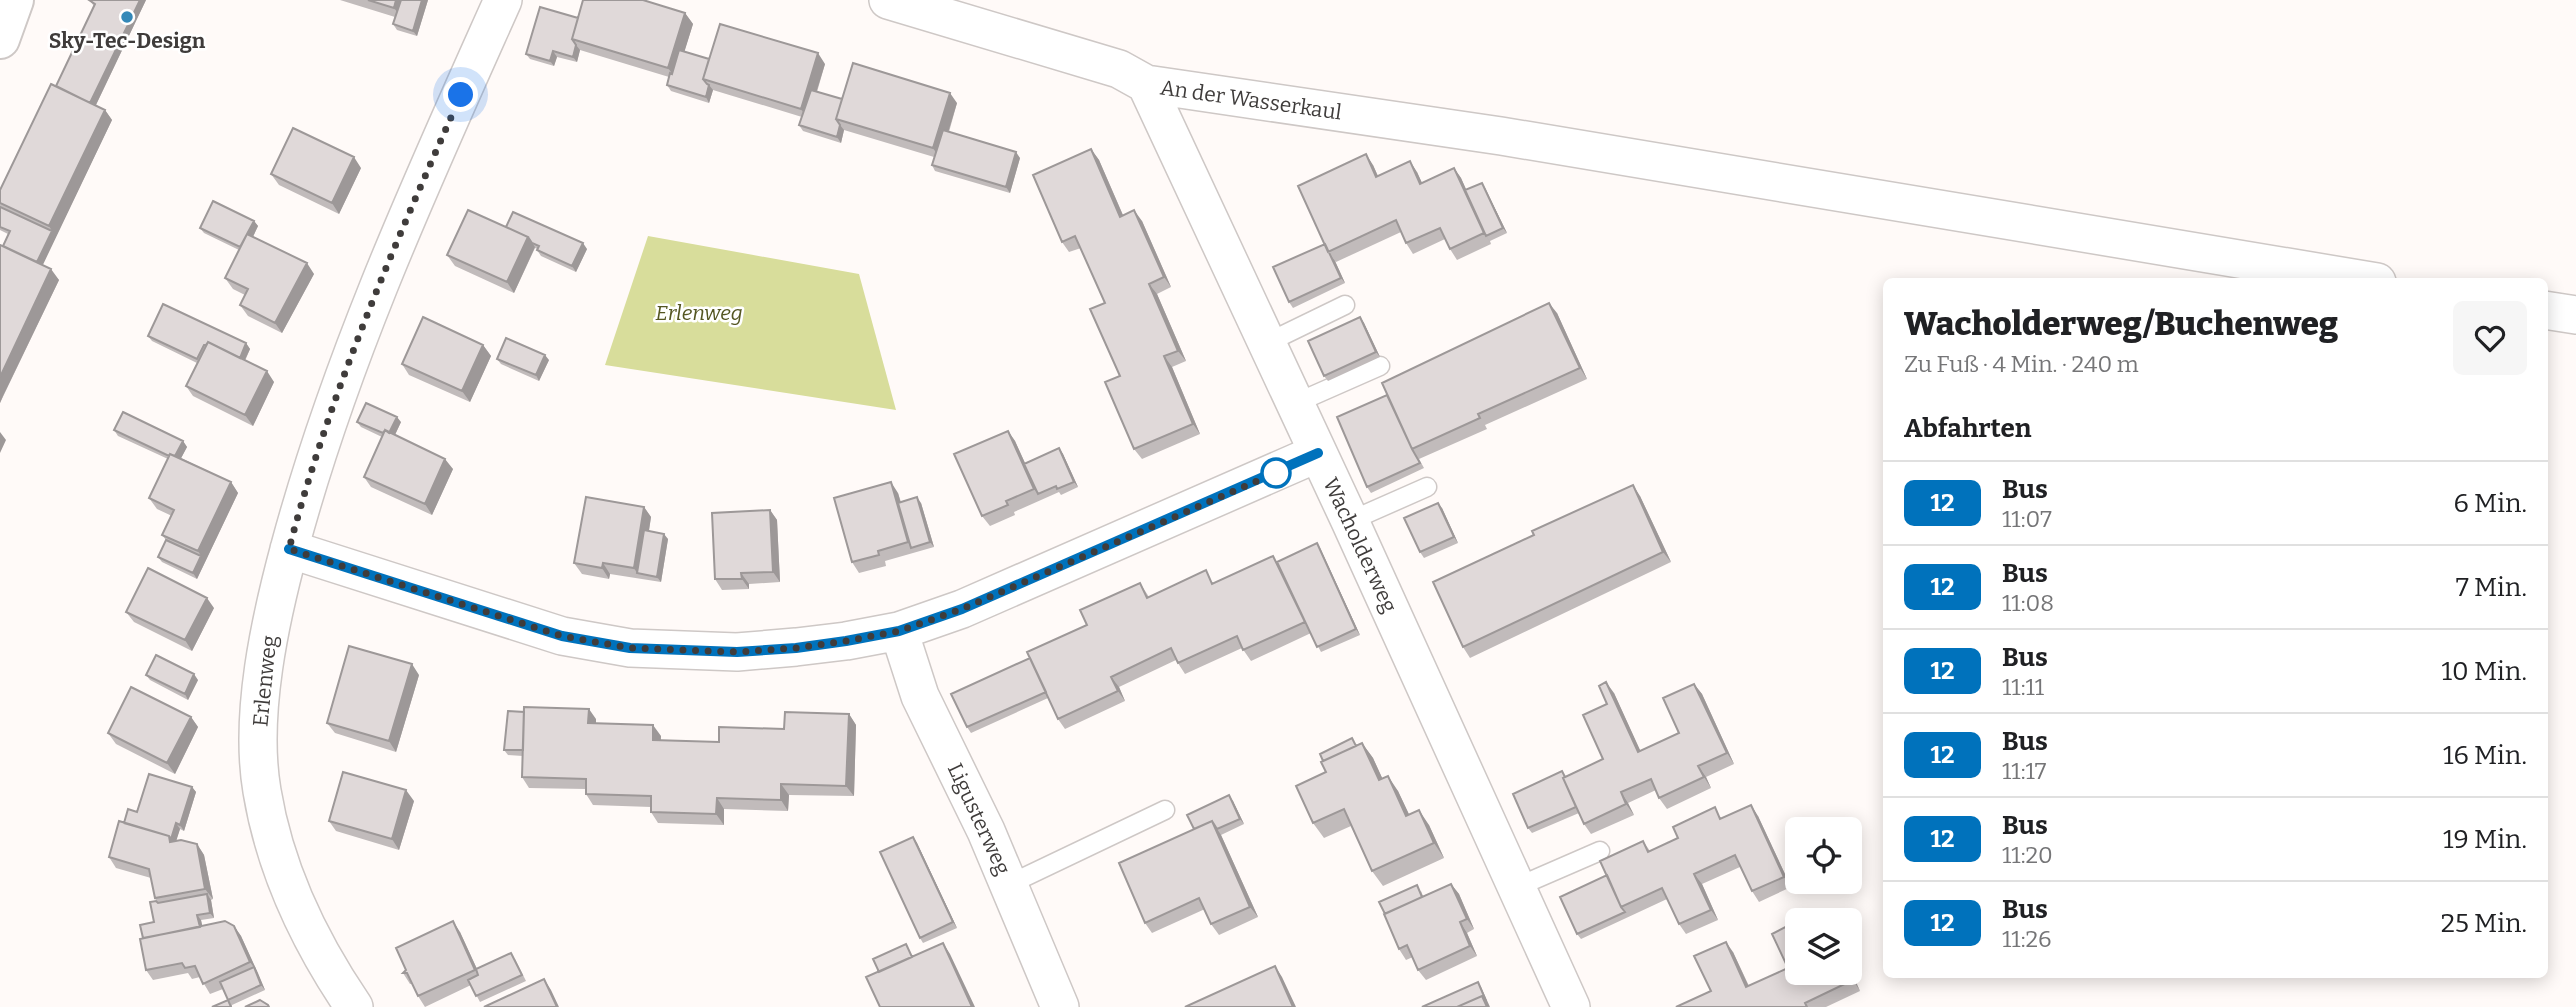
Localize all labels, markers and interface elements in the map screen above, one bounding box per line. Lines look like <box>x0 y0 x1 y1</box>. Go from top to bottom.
marker: Sky-Tec-Design <box>119 9 135 25</box>
place label: Sky-Tec-Design <box>49 28 206 54</box>
street label: An der Wasserkaul <box>1159 74 1343 126</box>
your location <box>443 77 478 112</box>
park label: Erlenweg <box>655 300 743 326</box>
button: heart <box>2453 301 2527 375</box>
text: Wacholderweg/Buchenweg <box>1904 304 2338 344</box>
text: Zu Fuß · 4 Min. · 240 m <box>1904 350 2139 378</box>
text: Abfahrten <box>1904 413 2031 444</box>
unlabelled marker <box>1261 458 1291 488</box>
street label: Wacholderweg <box>1317 473 1403 617</box>
text: Bus <box>2002 474 2048 505</box>
text: 6 Min. <box>2454 488 2527 519</box>
text: 12 <box>1931 489 1954 517</box>
text: 11:07 <box>2002 505 2052 533</box>
text: Bus <box>2002 558 2048 589</box>
text: 7 Min. <box>2456 572 2527 603</box>
text: 12 <box>1931 573 1954 601</box>
text: 11:08 <box>2002 589 2054 617</box>
street label: Erlenweg <box>247 634 283 728</box>
text: Bus <box>2002 642 2048 673</box>
text: 10 Min. <box>2442 656 2527 687</box>
text: 12 <box>1931 657 1954 685</box>
text: 11:11 <box>2002 673 2044 701</box>
text: Bus <box>2002 726 2048 757</box>
text: 16 Min. <box>2443 740 2527 771</box>
text: 12 <box>1931 741 1954 769</box>
text: 11:17 <box>2002 757 2046 785</box>
street label: Ligusterweg <box>942 759 1016 879</box>
text: Bus <box>2002 810 2048 841</box>
map controls <box>1785 817 1862 985</box>
button: locate <box>1785 817 1862 894</box>
text: 19 Min. <box>2443 824 2527 855</box>
text: 12 <box>1931 825 1954 853</box>
text: 11:20 <box>2002 841 2053 869</box>
text: Bus <box>2002 894 2048 925</box>
button: layers <box>1785 908 1862 985</box>
text: 25 Min. <box>2441 908 2527 939</box>
text: 12 <box>1931 909 1954 937</box>
text: 11:26 <box>2002 925 2052 953</box>

